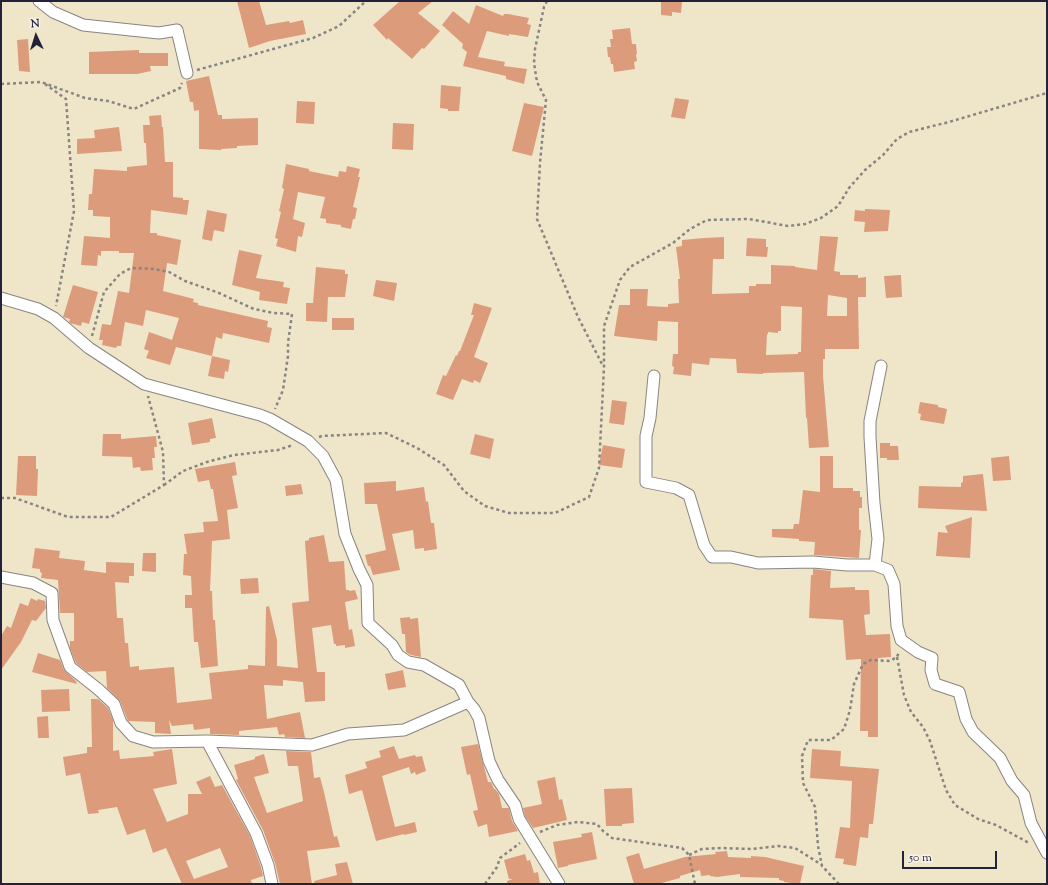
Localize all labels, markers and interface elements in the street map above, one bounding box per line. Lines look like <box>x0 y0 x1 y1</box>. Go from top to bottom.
north arrow <box>16 16 56 56</box>
text: N <box>30 16 40 32</box>
scale bar <box>904 843 999 869</box>
text: 50 m <box>909 849 932 867</box>

